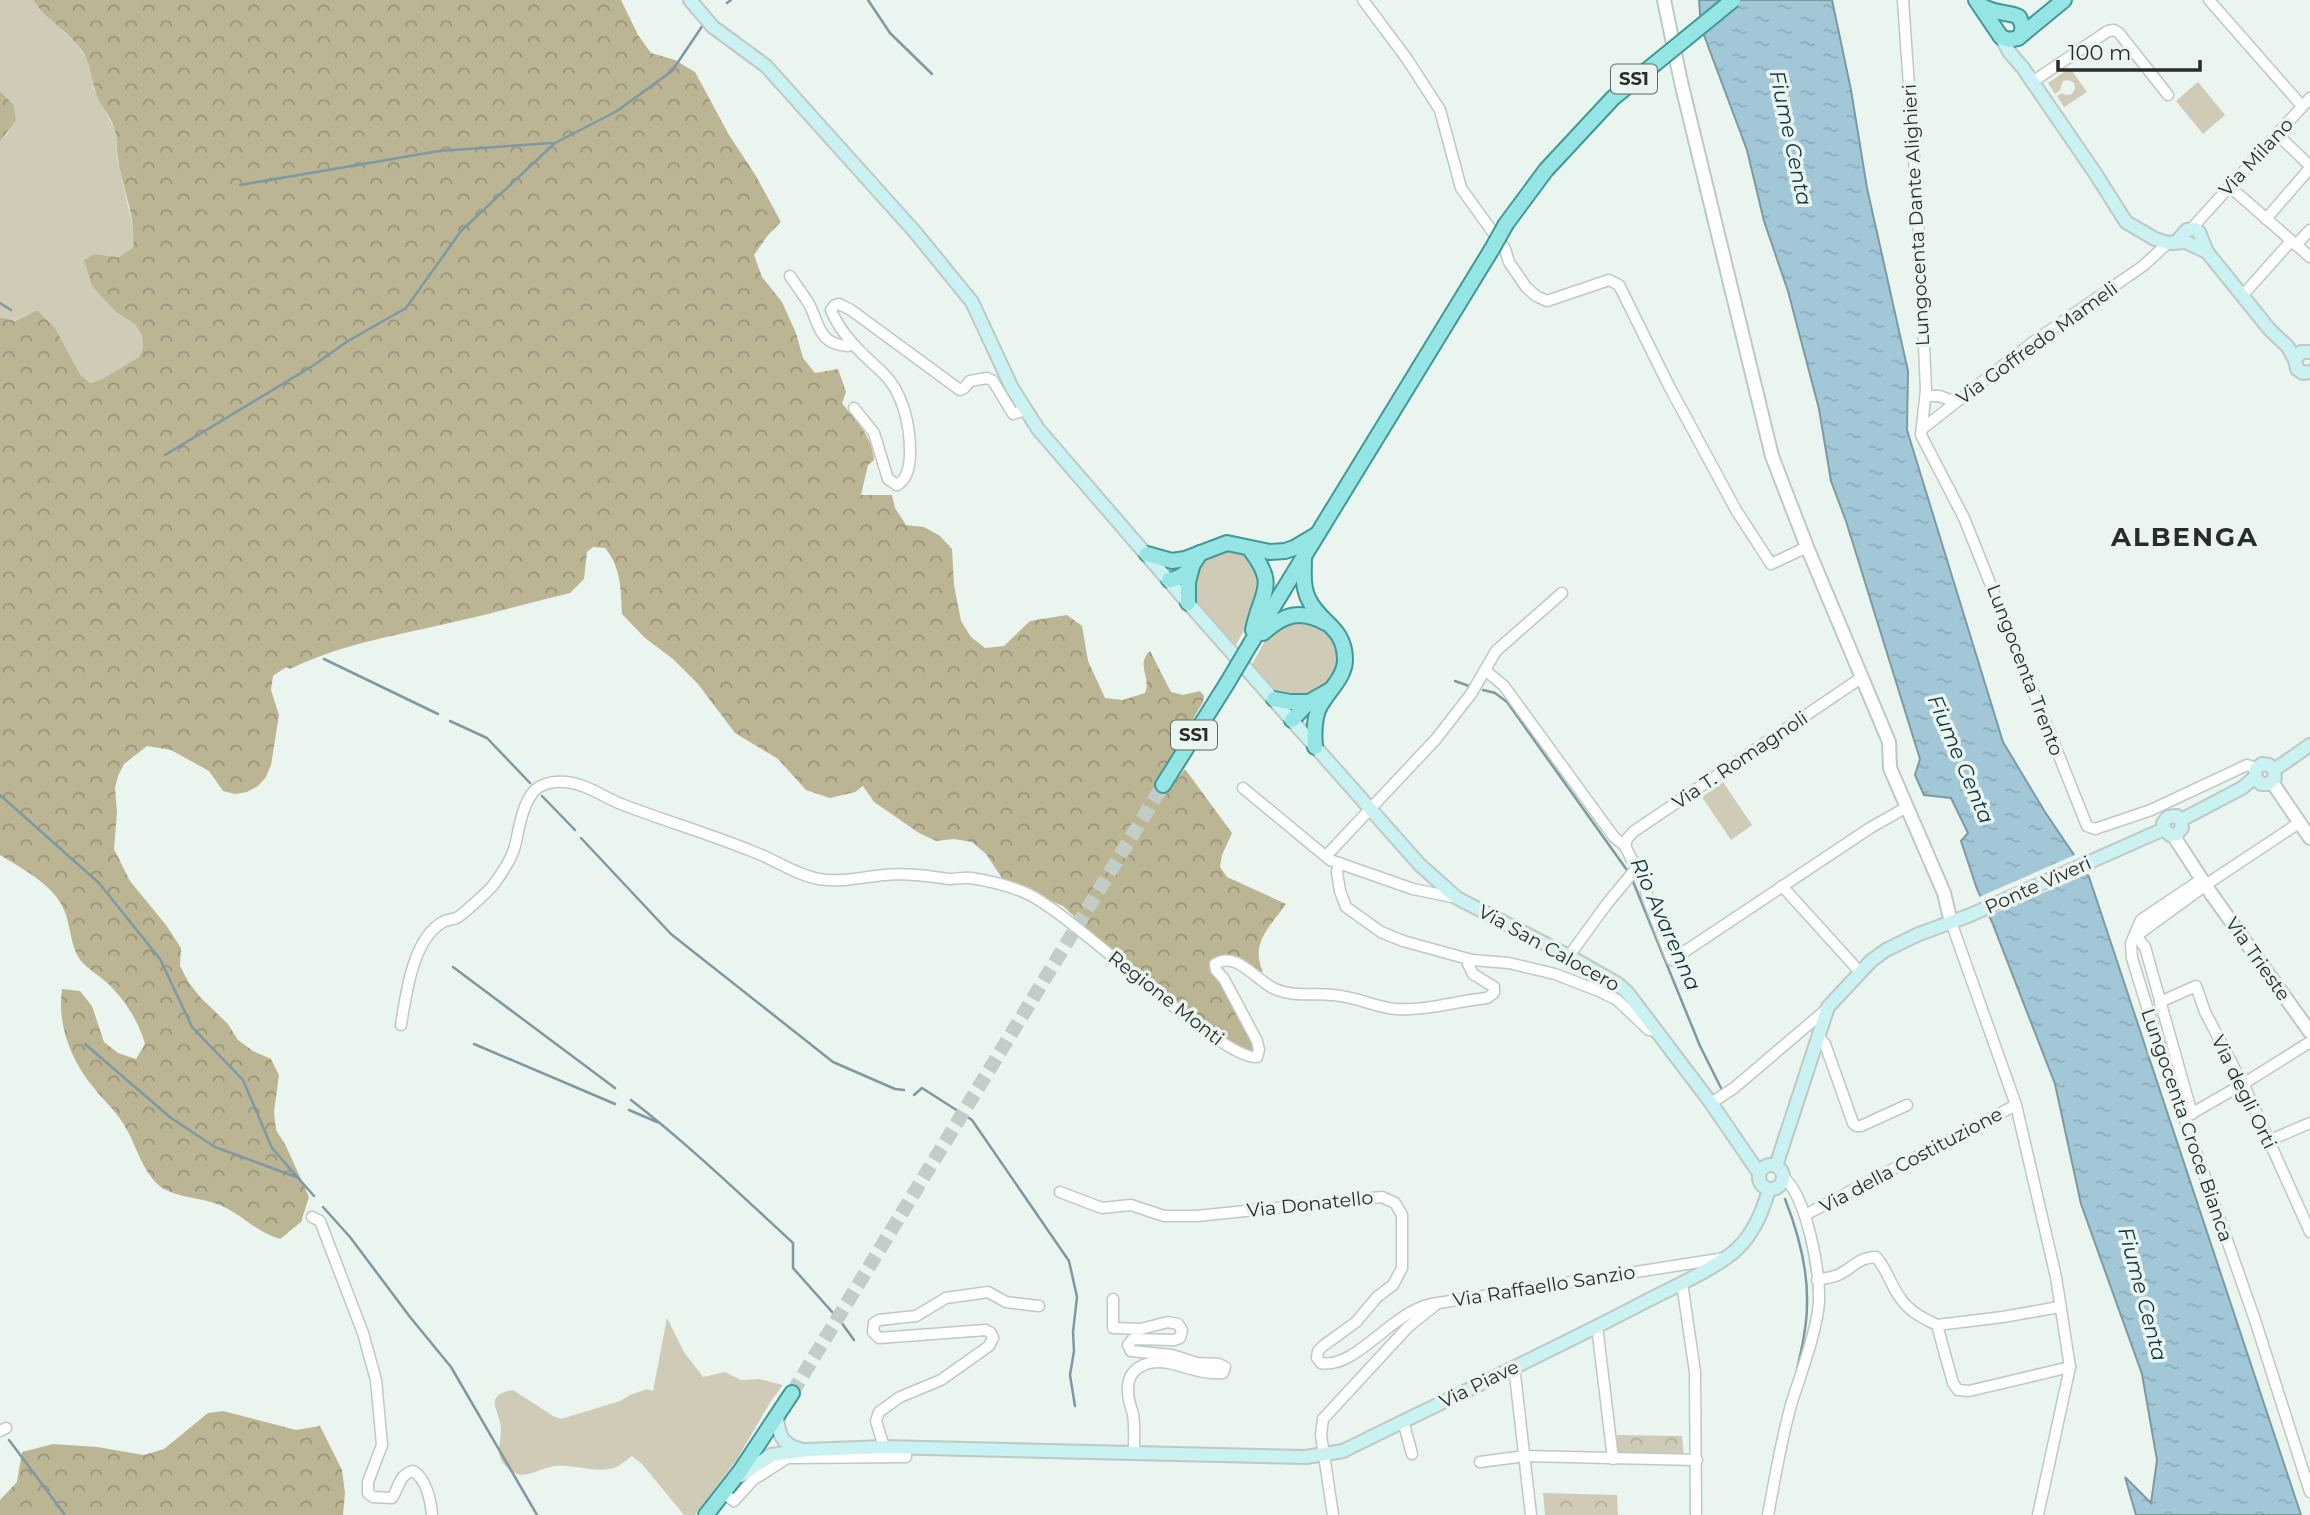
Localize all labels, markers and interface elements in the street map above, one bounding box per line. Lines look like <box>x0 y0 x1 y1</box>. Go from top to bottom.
scale bar <box>2058 28 2200 72</box>
text: 100 m <box>2068 40 2131 65</box>
road number: SS1 <box>1611 64 1657 94</box>
water label: Fiume Centa <box>1764 68 1818 208</box>
street label: Lungocenta Dante Alighieri <box>1898 83 1934 347</box>
street label: Via Milano <box>2214 113 2298 201</box>
street label: Via Goffredo Mameli <box>1952 277 2122 409</box>
district label: ALBENGA <box>2110 521 2259 553</box>
street label: Lungocenta Trento <box>1982 581 2068 759</box>
water label: Fiume Centa <box>1923 691 1999 827</box>
street label: Via T. Romagnoli <box>1668 706 1812 814</box>
road number: SS1 <box>1171 720 1217 750</box>
street label: Ponte Viveri <box>1981 851 2095 919</box>
water label: Rio Avarenna <box>1626 854 1706 994</box>
street label: Via San Calocero <box>1474 900 1624 996</box>
street label: Via Trieste <box>2221 913 2295 1005</box>
street label: Regione Monti <box>1104 946 1228 1050</box>
street label: Lungocenta Croce Bianca <box>2136 1005 2238 1245</box>
street label: Via degli Orti <box>2207 1031 2281 1153</box>
street label: Via della Costituzione <box>1816 1102 2006 1218</box>
street label: Via Donatello <box>1246 1186 1374 1222</box>
water label: Fiume Centa <box>2113 1224 2173 1364</box>
street label: Via Raffaello Sanzio <box>1451 1260 1637 1312</box>
street label: Via Piave <box>1436 1355 1522 1413</box>

